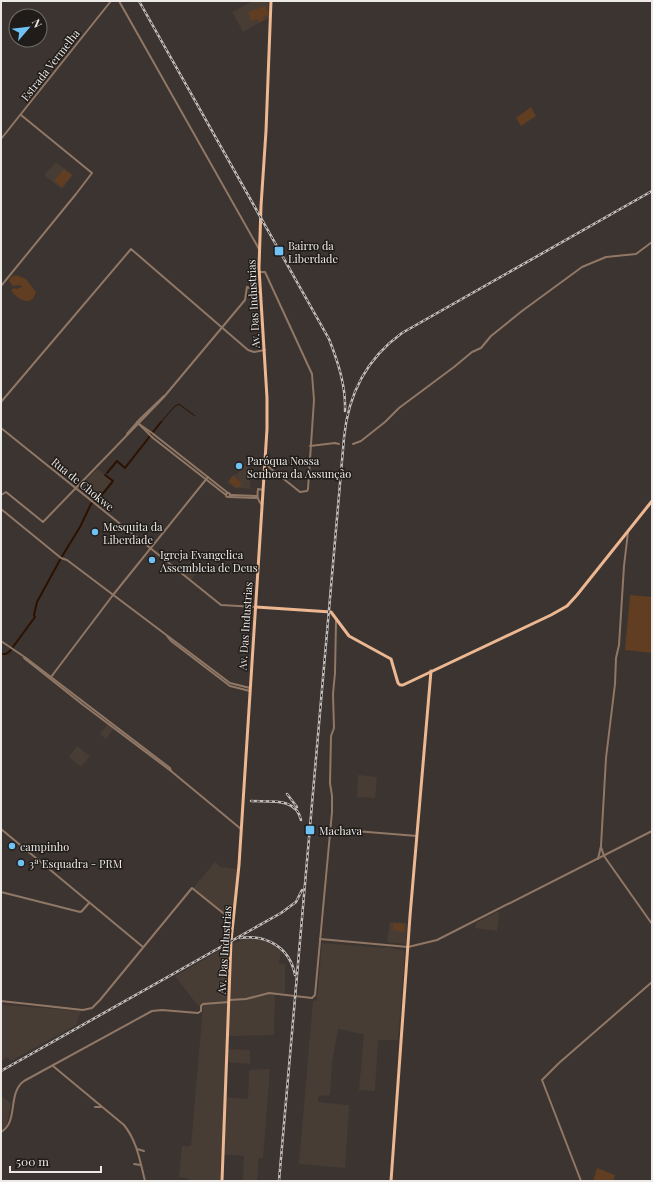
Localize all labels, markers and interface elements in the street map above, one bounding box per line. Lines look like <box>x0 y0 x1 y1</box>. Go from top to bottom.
north arrow <box>8 8 48 48</box>
text: N <box>29 16 46 30</box>
street label: Estrada Vermelha <box>17 26 83 104</box>
place label: Bairro da Liberdade <box>288 238 338 266</box>
marker: Bairro da Liberdade <box>273 245 285 257</box>
street label: Av. Das Industrias <box>243 259 263 350</box>
place label: Paróqua Nossa Senhora da Assunção <box>247 453 351 481</box>
street label: Rua de Chokwe <box>49 454 118 514</box>
marker: Paróqua Nossa Senhora da Assunção <box>234 461 244 471</box>
place label: Mesquita da Liberdade <box>103 519 163 547</box>
marker: Mesquita da Liberdade <box>90 527 100 537</box>
place label: Igreja Evangelica Assembleia de Deus <box>159 547 258 575</box>
marker: Igreja Evangelica Assembleia de Deus <box>147 555 157 565</box>
street label: Av. Das Industrias <box>234 581 256 672</box>
place label: Machava <box>319 823 363 838</box>
marker: Machava <box>304 824 316 836</box>
place label: campinho <box>20 839 69 854</box>
marker: campinho <box>7 841 17 851</box>
place label: 3ª Esquadra - PRM <box>29 856 123 871</box>
marker: 3ª Esquadra - PRM <box>16 858 26 868</box>
street label: Av. Das Industrias <box>213 905 235 996</box>
scale bar <box>10 1148 101 1174</box>
text: 500 m <box>16 1153 49 1169</box>

